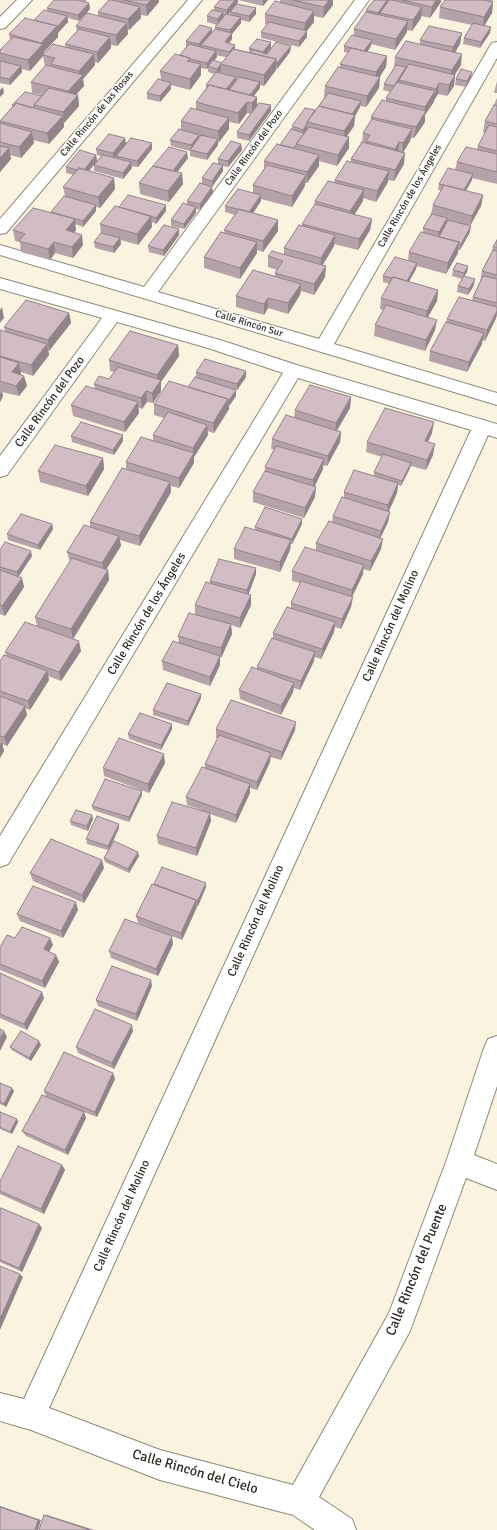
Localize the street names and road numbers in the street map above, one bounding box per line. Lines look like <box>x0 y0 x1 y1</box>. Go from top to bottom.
street label: Calle Rincón de las Rosas <box>58 69 136 159</box>
street label: Calle Rincón del Pozo <box>222 108 286 188</box>
street label: Calle Rincón de los Ángeles <box>376 142 444 250</box>
street label: Calle Rincón Sur <box>214 308 284 340</box>
street label: Calle Rincón del Pozo <box>12 354 88 450</box>
street label: Calle Rincón de los Ángeles <box>105 550 189 678</box>
street label: Calle Rincón del Molino <box>360 568 422 684</box>
street label: Calle Rincón del Molino <box>225 863 287 979</box>
street label: Calle Rincón del Molino <box>91 1158 153 1274</box>
street label: Calle Rincón del Puente <box>383 1201 451 1339</box>
street label: Calle Rincón del Cielo <box>130 1446 260 1498</box>

